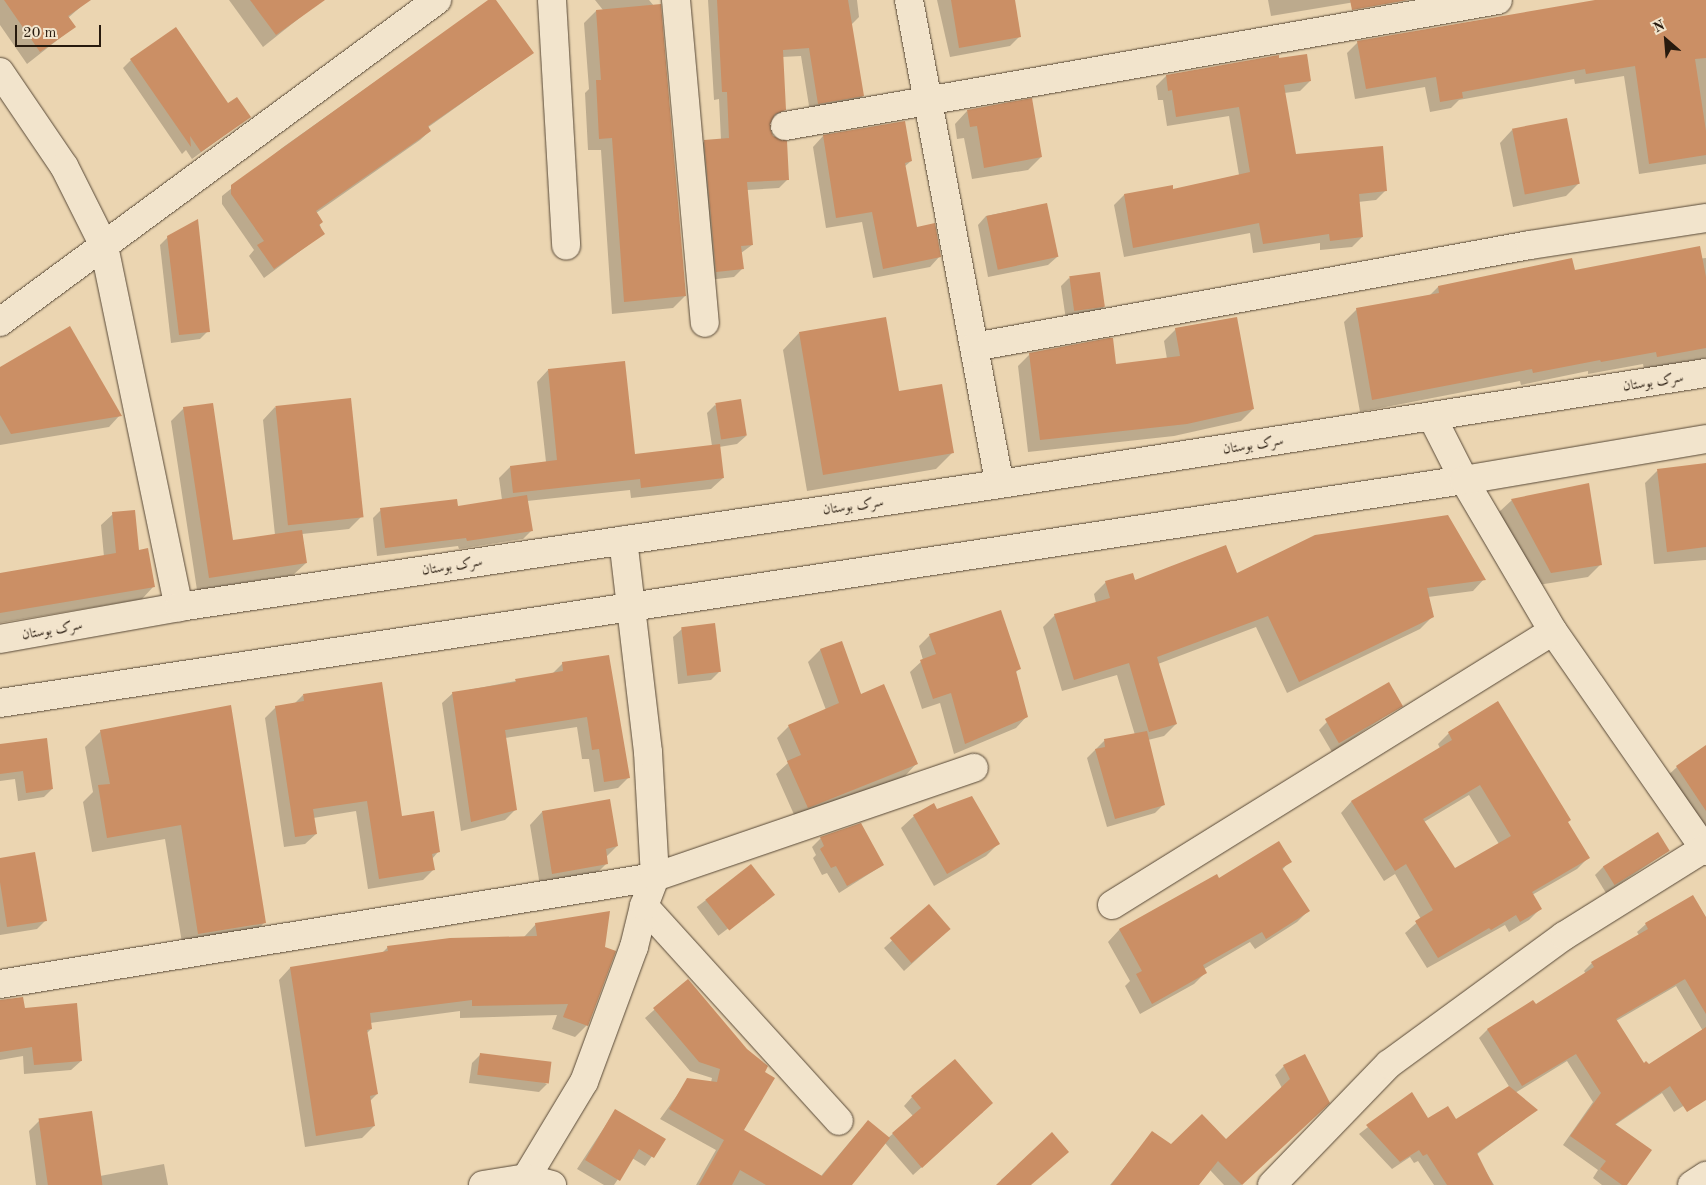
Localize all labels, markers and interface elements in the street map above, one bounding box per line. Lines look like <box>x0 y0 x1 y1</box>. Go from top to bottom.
scale bar <box>18 15 104 47</box>
north arrow <box>1641 15 1691 65</box>
text: N <box>1651 18 1667 35</box>
text: 20 m <box>23 26 57 41</box>
street label: سرک بوستان <box>1621 369 1685 395</box>
street label: سرک بوستان <box>1221 432 1285 458</box>
street label: سرک بوستان <box>821 493 885 519</box>
street label: سرک بوستان <box>420 553 484 579</box>
street label: سرک بوستان <box>20 616 84 644</box>

